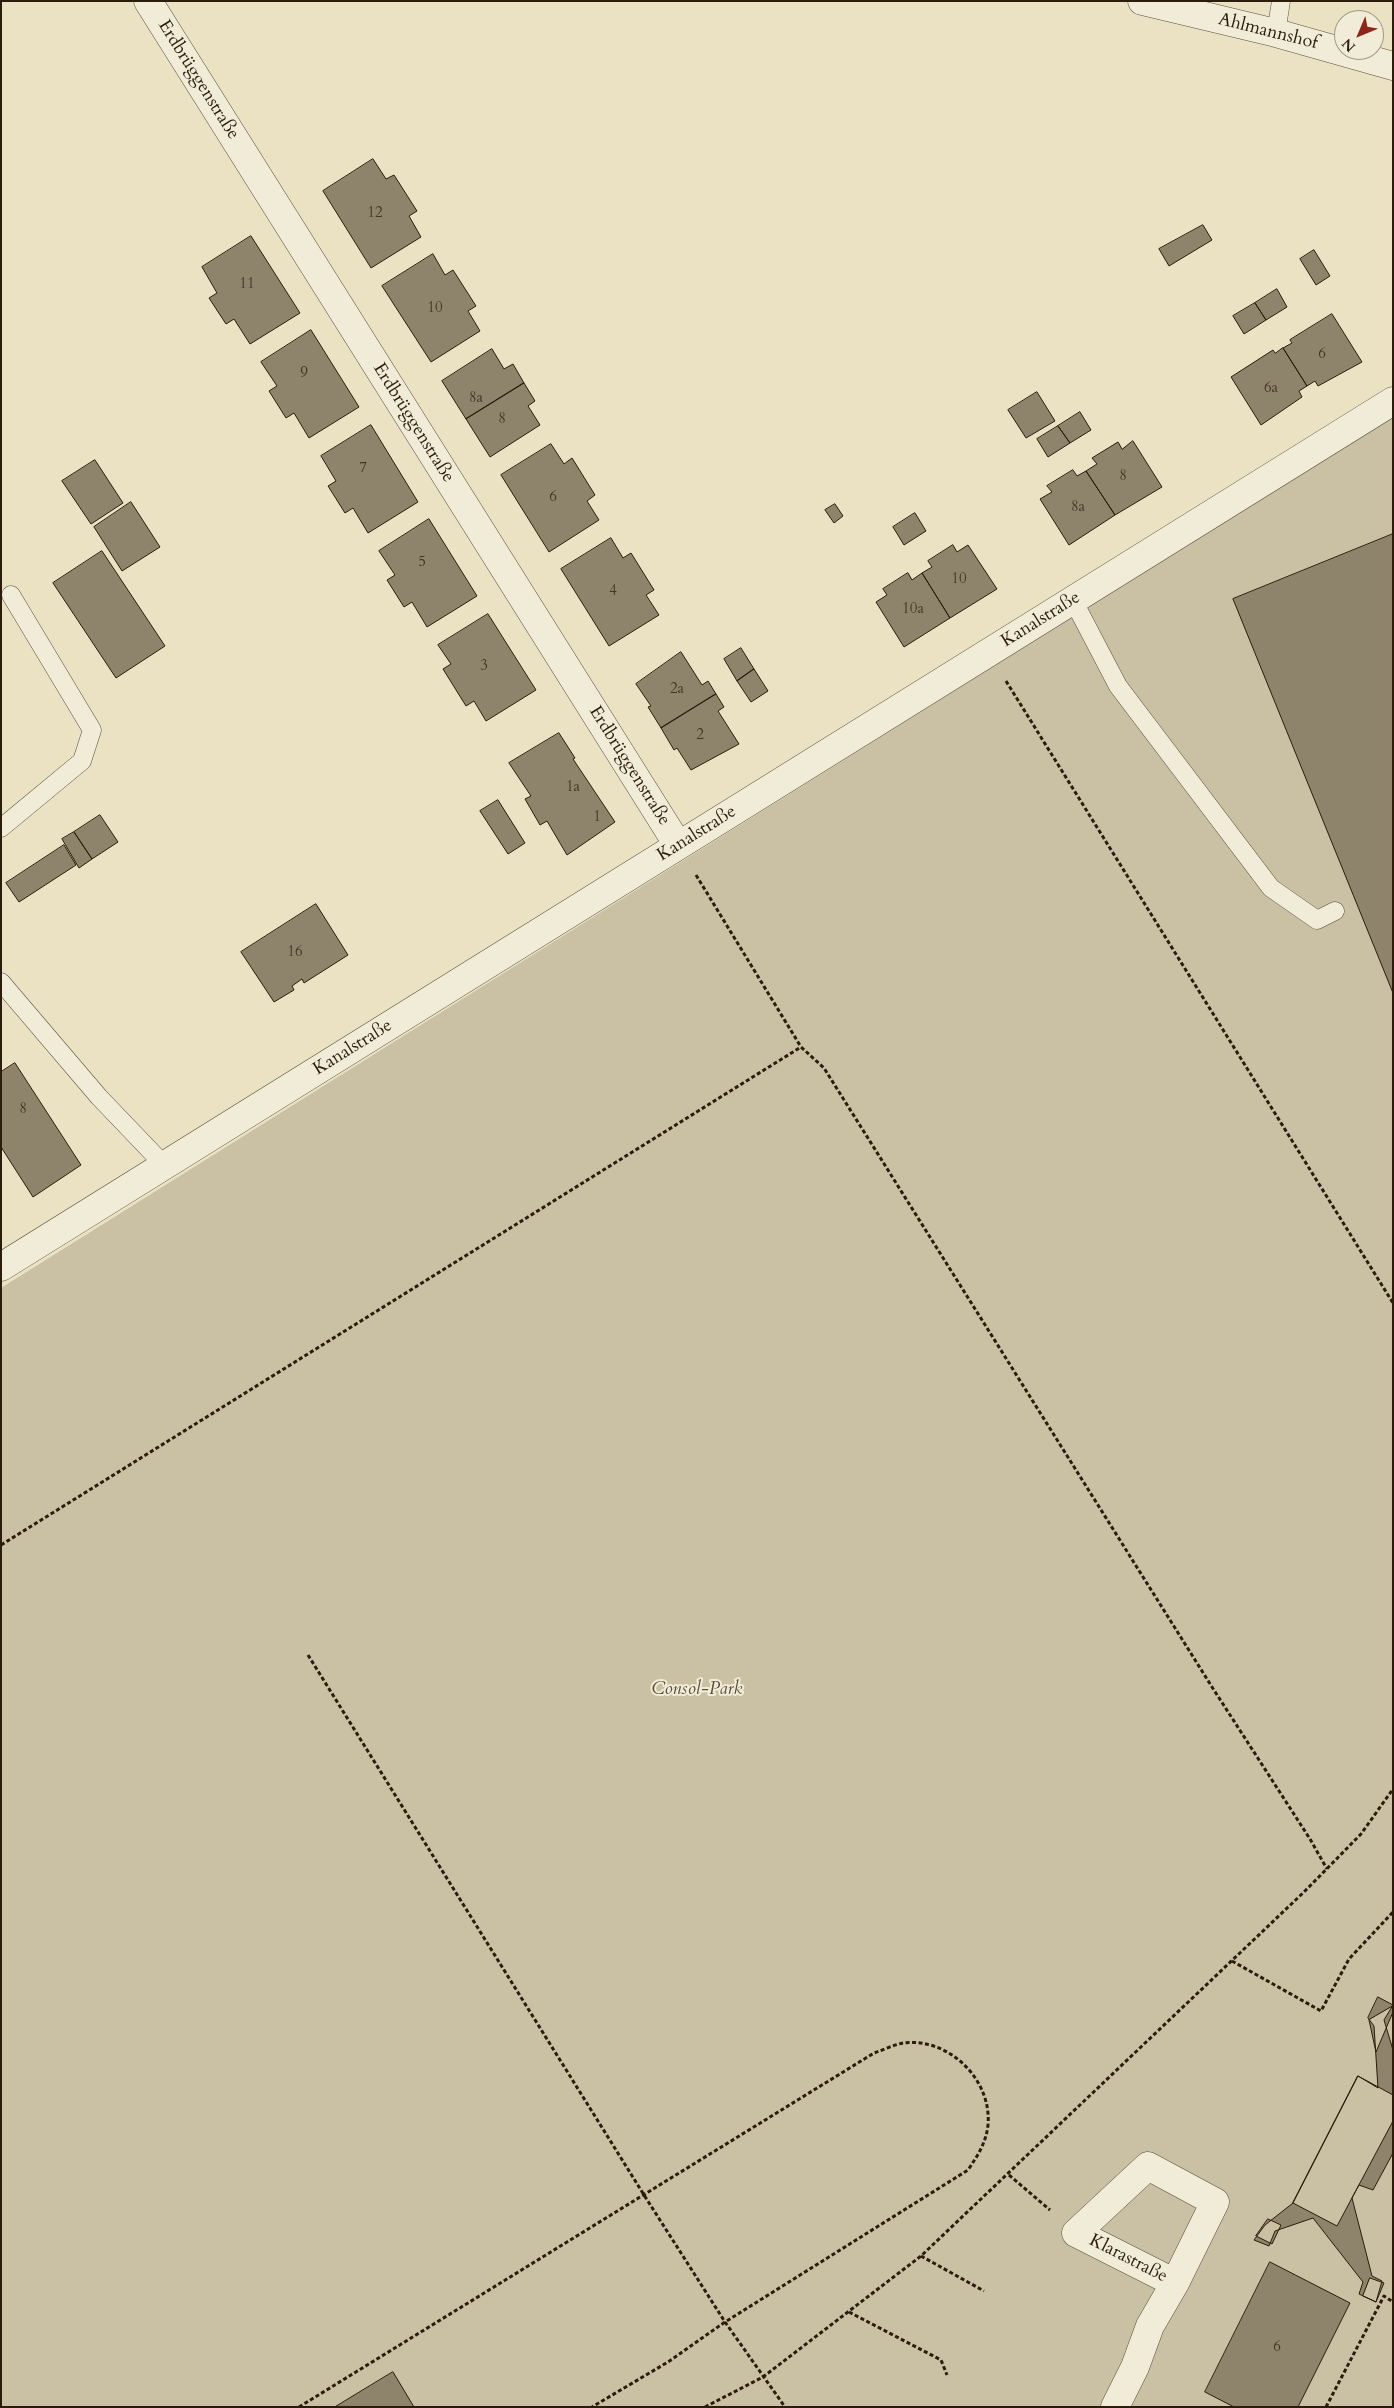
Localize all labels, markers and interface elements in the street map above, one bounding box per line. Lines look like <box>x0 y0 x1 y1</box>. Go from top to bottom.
street label: Ahlmannshof <box>1216 9 1320 55</box>
north arrow <box>1334 10 1384 60</box>
street label: Erdbrüggenstraße <box>153 16 243 144</box>
text: N <box>1338 34 1360 56</box>
house number: 12 <box>367 205 383 223</box>
house number: 11 <box>239 276 255 294</box>
house number: 10 <box>427 300 443 318</box>
house number: 6 <box>1318 346 1326 364</box>
street label: Erdbrüggenstraße <box>368 359 458 487</box>
house number: 9 <box>300 365 308 383</box>
house number: 6a <box>1264 380 1278 398</box>
house number: 8a <box>469 390 483 408</box>
house number: 8 <box>498 411 506 429</box>
house number: 7 <box>359 460 367 478</box>
house number: 8 <box>1119 468 1127 486</box>
house number: 6 <box>549 489 557 507</box>
house number: 8a <box>1071 499 1085 517</box>
house number: 5 <box>418 554 426 572</box>
house number: 10 <box>951 571 967 589</box>
house number: 4 <box>609 583 617 601</box>
street label: Kanalstraße <box>998 587 1084 653</box>
house number: 10a <box>902 601 924 619</box>
house number: 3 <box>480 658 488 676</box>
house number: 2a <box>670 681 684 699</box>
street label: Erdbrüggenstraße <box>584 702 674 830</box>
house number: 2 <box>696 727 704 745</box>
house number: 1a <box>566 779 580 797</box>
street label: Kanalstraße <box>654 801 740 867</box>
house number: 1 <box>593 809 601 827</box>
house number: 16 <box>287 944 303 962</box>
street label: Kanalstraße <box>310 1015 396 1081</box>
house number: 8 <box>19 1101 27 1119</box>
park label: Consol-Park <box>652 1679 742 1701</box>
street label: Klarastraße <box>1085 2230 1171 2288</box>
house number: 6 <box>1273 2339 1281 2357</box>

